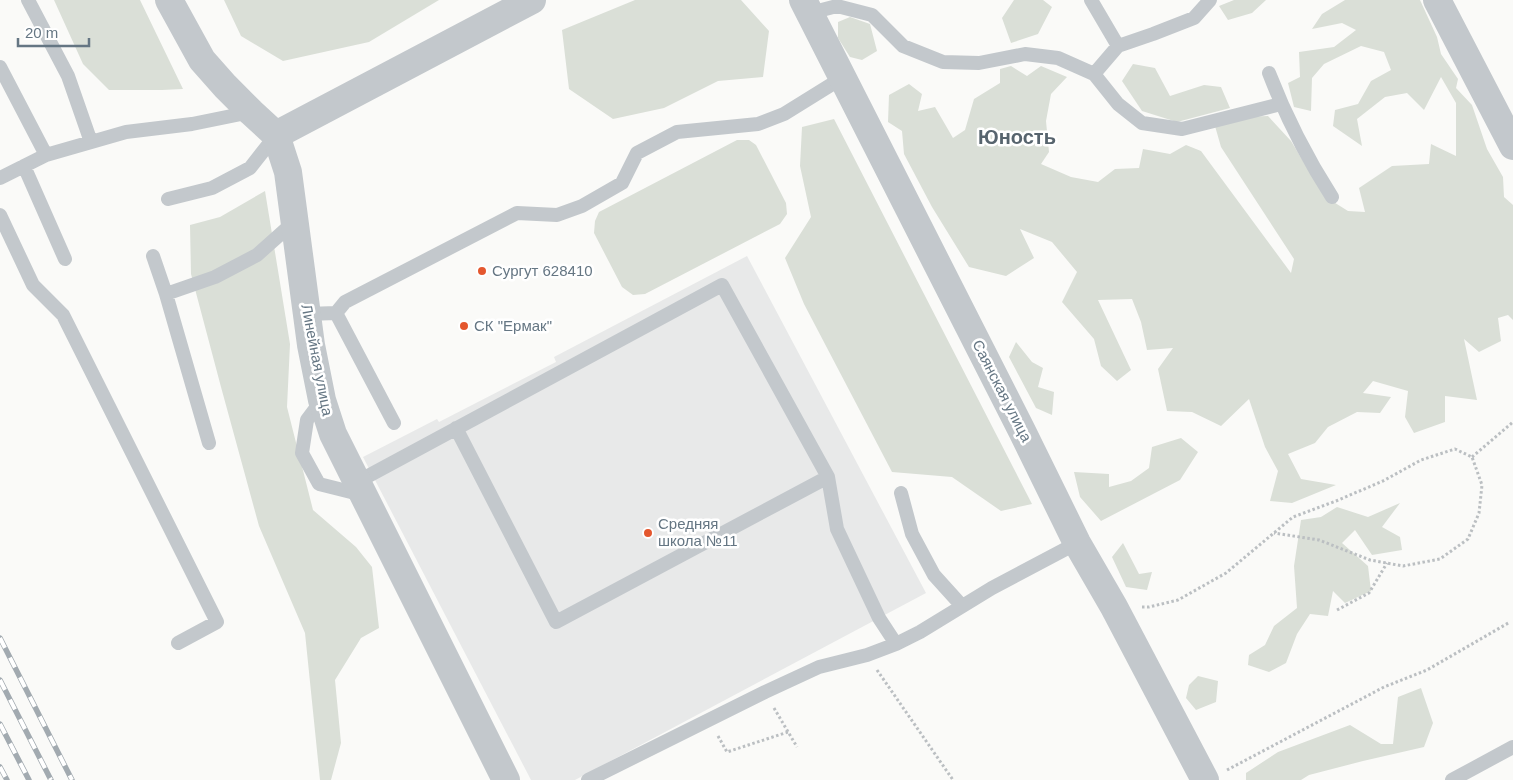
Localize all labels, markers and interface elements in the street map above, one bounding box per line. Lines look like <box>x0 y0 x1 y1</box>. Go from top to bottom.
scale bar <box>18 15 89 47</box>
text: 20 m <box>25 24 58 41</box>
district label: Юность <box>978 126 1056 148</box>
place label: Сургут 628410 <box>492 262 593 279</box>
marker: Сургут 628410 <box>476 265 488 277</box>
street label: Линейная улица <box>298 303 337 418</box>
place label: СК "Ермак" <box>474 317 552 334</box>
marker: СК "Ермак" <box>458 320 470 332</box>
street label: Саянская улица <box>969 337 1036 445</box>
place label: Средняя школа №11 <box>658 515 738 549</box>
marker: Средняя школа №11 <box>642 527 654 539</box>

